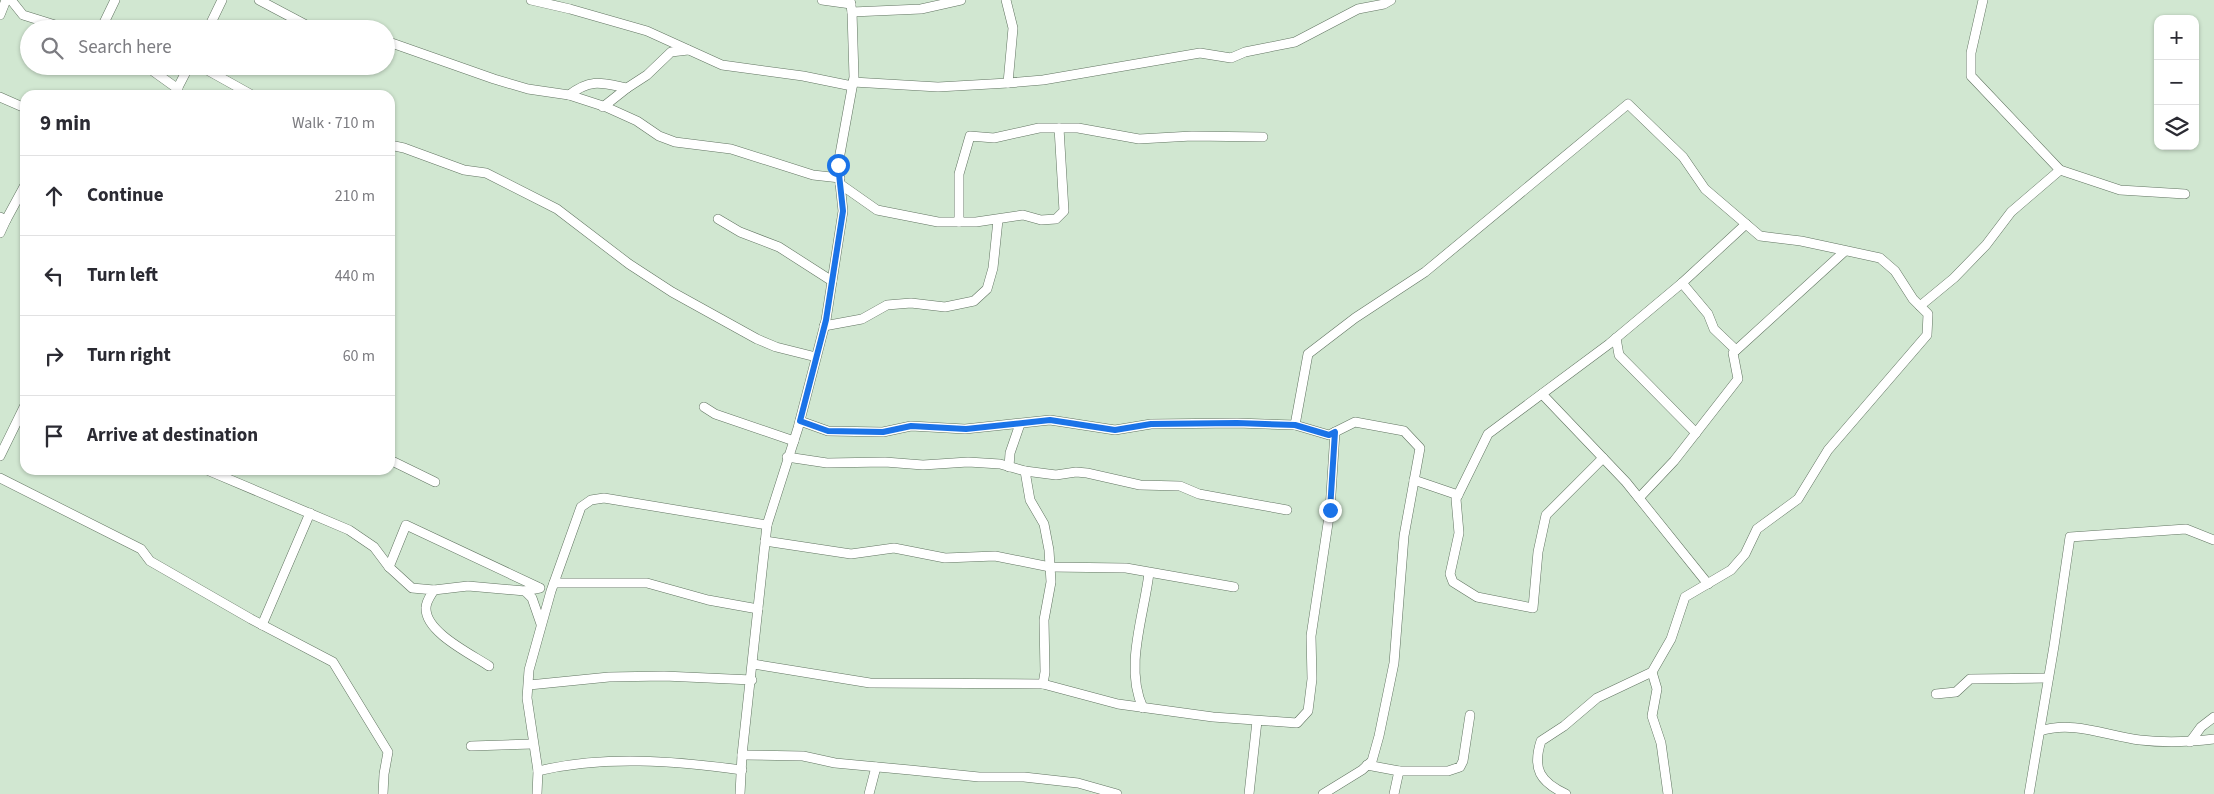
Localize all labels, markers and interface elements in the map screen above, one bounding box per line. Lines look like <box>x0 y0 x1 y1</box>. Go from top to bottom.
map controls <box>2154 15 2199 150</box>
button: + <box>2154 15 2199 60</box>
search box <box>20 20 395 75</box>
icon: search <box>38 34 66 62</box>
text: Search here <box>78 34 172 61</box>
button: − <box>2154 60 2199 105</box>
button: layers <box>2154 105 2199 150</box>
text: 9 min <box>40 108 91 138</box>
text: Walk · 710 m <box>292 112 375 134</box>
route start <box>827 154 850 177</box>
icon: ahead <box>40 182 68 210</box>
text: Continue <box>87 182 164 209</box>
text: 210 m <box>335 185 375 207</box>
icon: left <box>40 262 68 290</box>
text: Turn left <box>87 262 158 289</box>
text: 440 m <box>335 265 375 287</box>
icon: right <box>40 342 68 370</box>
text: Turn right <box>87 342 171 369</box>
text: 60 m <box>343 345 375 367</box>
icon: arrive <box>40 422 68 450</box>
text: Arrive at destination <box>87 422 258 449</box>
route end <box>1319 499 1342 522</box>

